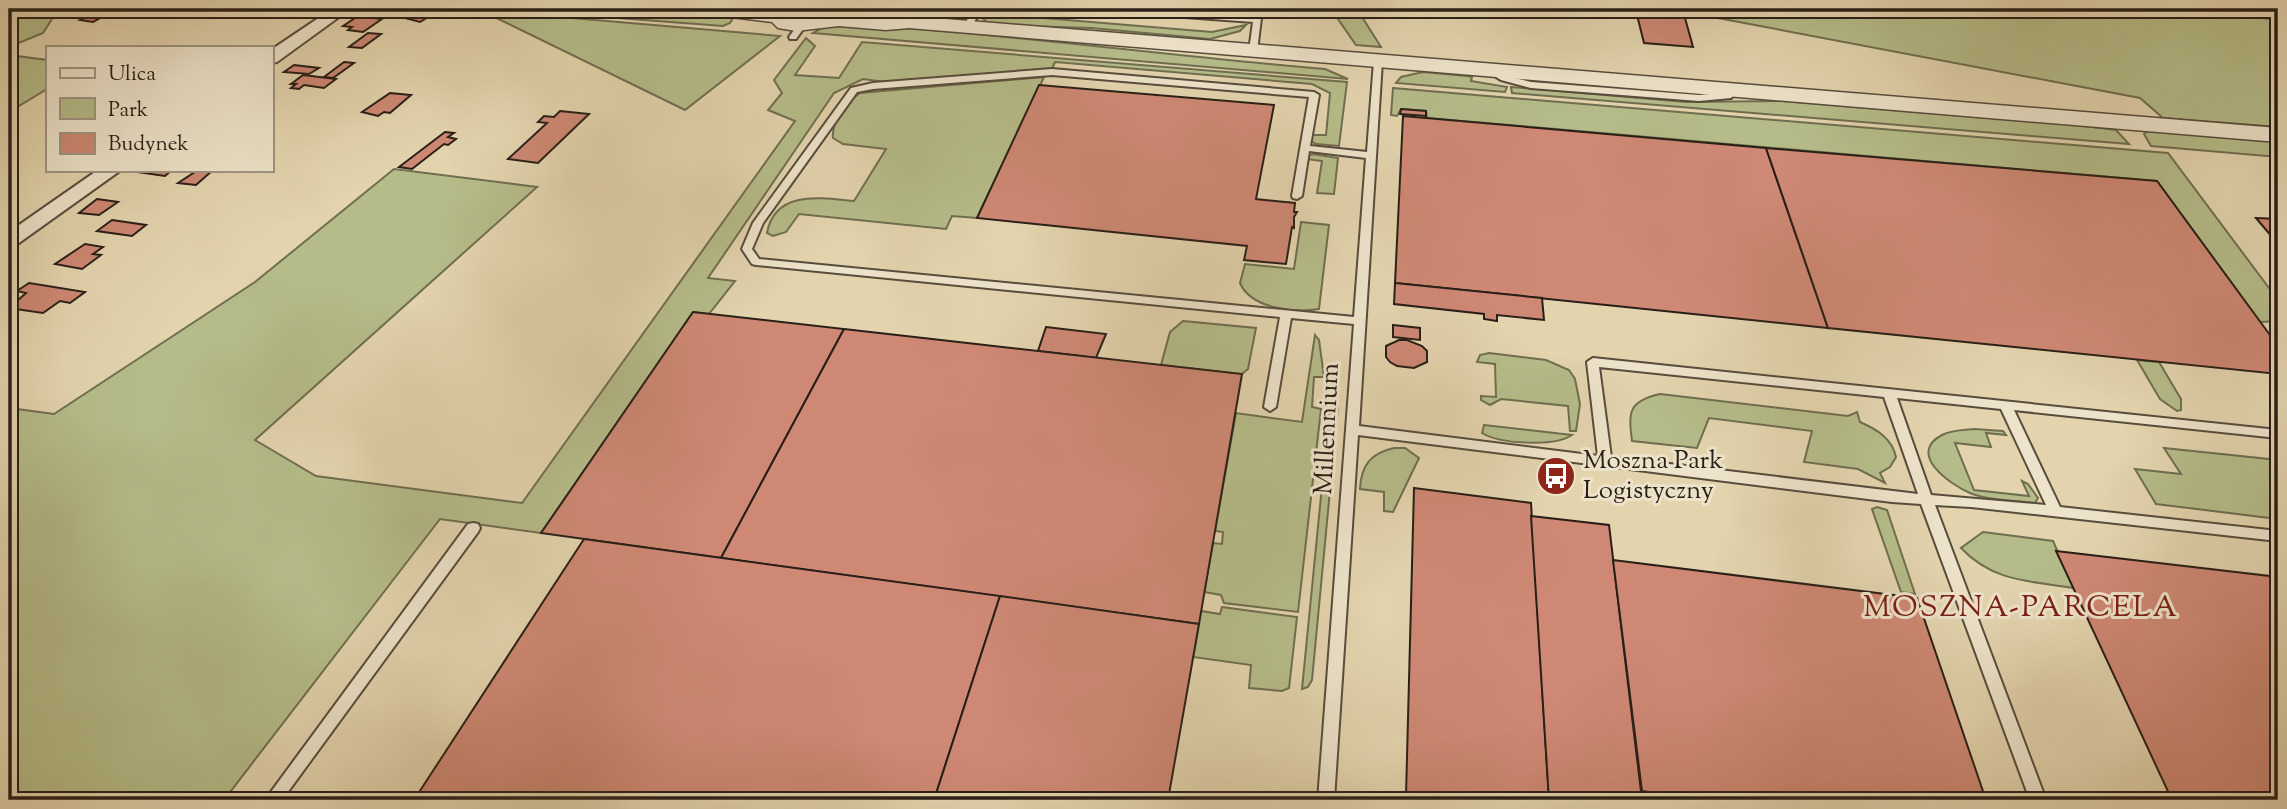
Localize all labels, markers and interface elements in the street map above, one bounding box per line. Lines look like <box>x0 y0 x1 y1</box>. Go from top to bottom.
legend <box>46 46 273 172</box>
text: Ulica <box>108 60 156 90</box>
text: Park <box>108 96 149 126</box>
text: Budynek <box>108 130 189 160</box>
street label: Millennium <box>1306 362 1350 496</box>
place label: Moszna Park Logistyczny <box>1583 443 1723 510</box>
bus stop icon: Moszna Park Logistyczny <box>1535 455 1577 497</box>
district label: MOSZNA-PARCELA <box>1863 587 2179 630</box>

